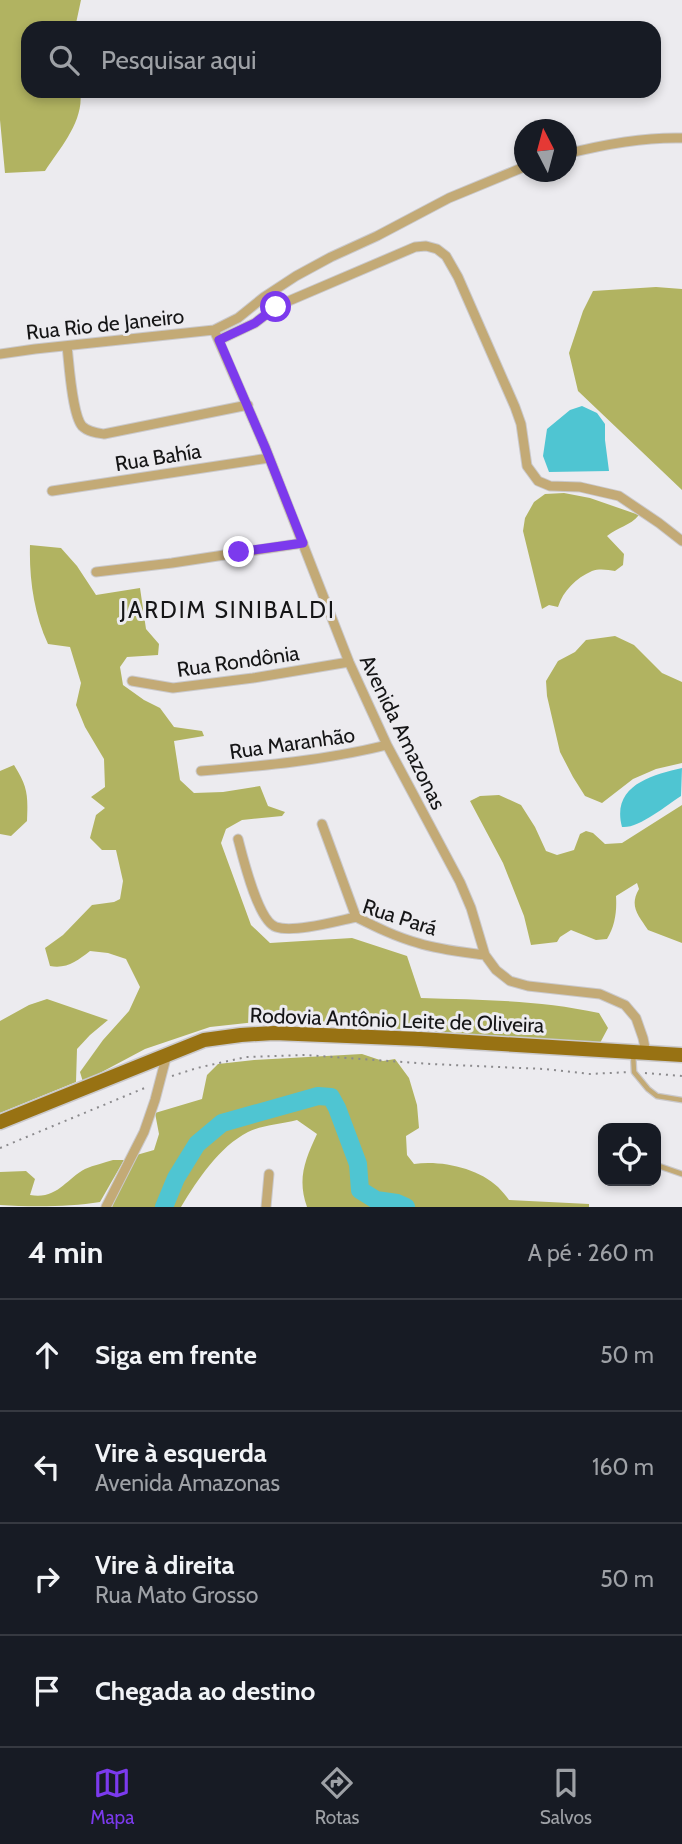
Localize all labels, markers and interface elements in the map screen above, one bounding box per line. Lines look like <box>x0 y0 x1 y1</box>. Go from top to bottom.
search box <box>21 21 661 98</box>
icon: search <box>45 41 83 79</box>
text: Pesquisar aqui <box>101 44 257 76</box>
north arrow <box>514 119 577 182</box>
route start <box>260 291 291 322</box>
street label: Rua Rio de Janeiro <box>25 303 185 345</box>
street label: Rua Bahía <box>113 438 203 476</box>
route end <box>223 536 254 567</box>
district label: JARDIM SINIBALDI <box>119 596 336 624</box>
street label: Rua Rondônia <box>175 640 301 682</box>
street label: Avenida Amazonas <box>355 651 451 814</box>
street label: Rua Maranhão <box>228 722 356 764</box>
street label: Rua Pará <box>360 893 440 941</box>
street label: Rodovia Antônio Leite de Oliveira <box>249 1002 545 1038</box>
map controls <box>598 1123 661 1186</box>
button: locate <box>598 1123 661 1186</box>
text: 4 min <box>28 1234 103 1271</box>
text: A pé · 260 m <box>528 1239 654 1267</box>
icon: ahead <box>28 1336 66 1374</box>
text: Siga em frente <box>95 1339 257 1371</box>
text: 50 m <box>600 1341 654 1369</box>
text: Vire à esquerda <box>95 1437 267 1469</box>
icon: left <box>28 1448 66 1486</box>
text: 160 m <box>592 1453 654 1481</box>
text: Avenida Amazonas <box>95 1469 280 1497</box>
text: Vire à direita <box>95 1549 235 1581</box>
icon: right <box>28 1560 66 1598</box>
text: 50 m <box>600 1565 654 1593</box>
text: Rua Mato Grosso <box>95 1581 258 1609</box>
icon: arrive <box>28 1672 66 1710</box>
text: Chegada ao destino <box>95 1675 315 1707</box>
tab: Mapa <box>90 1764 134 1829</box>
tab: Rotas <box>315 1764 359 1829</box>
tab: Salvos <box>540 1764 592 1829</box>

